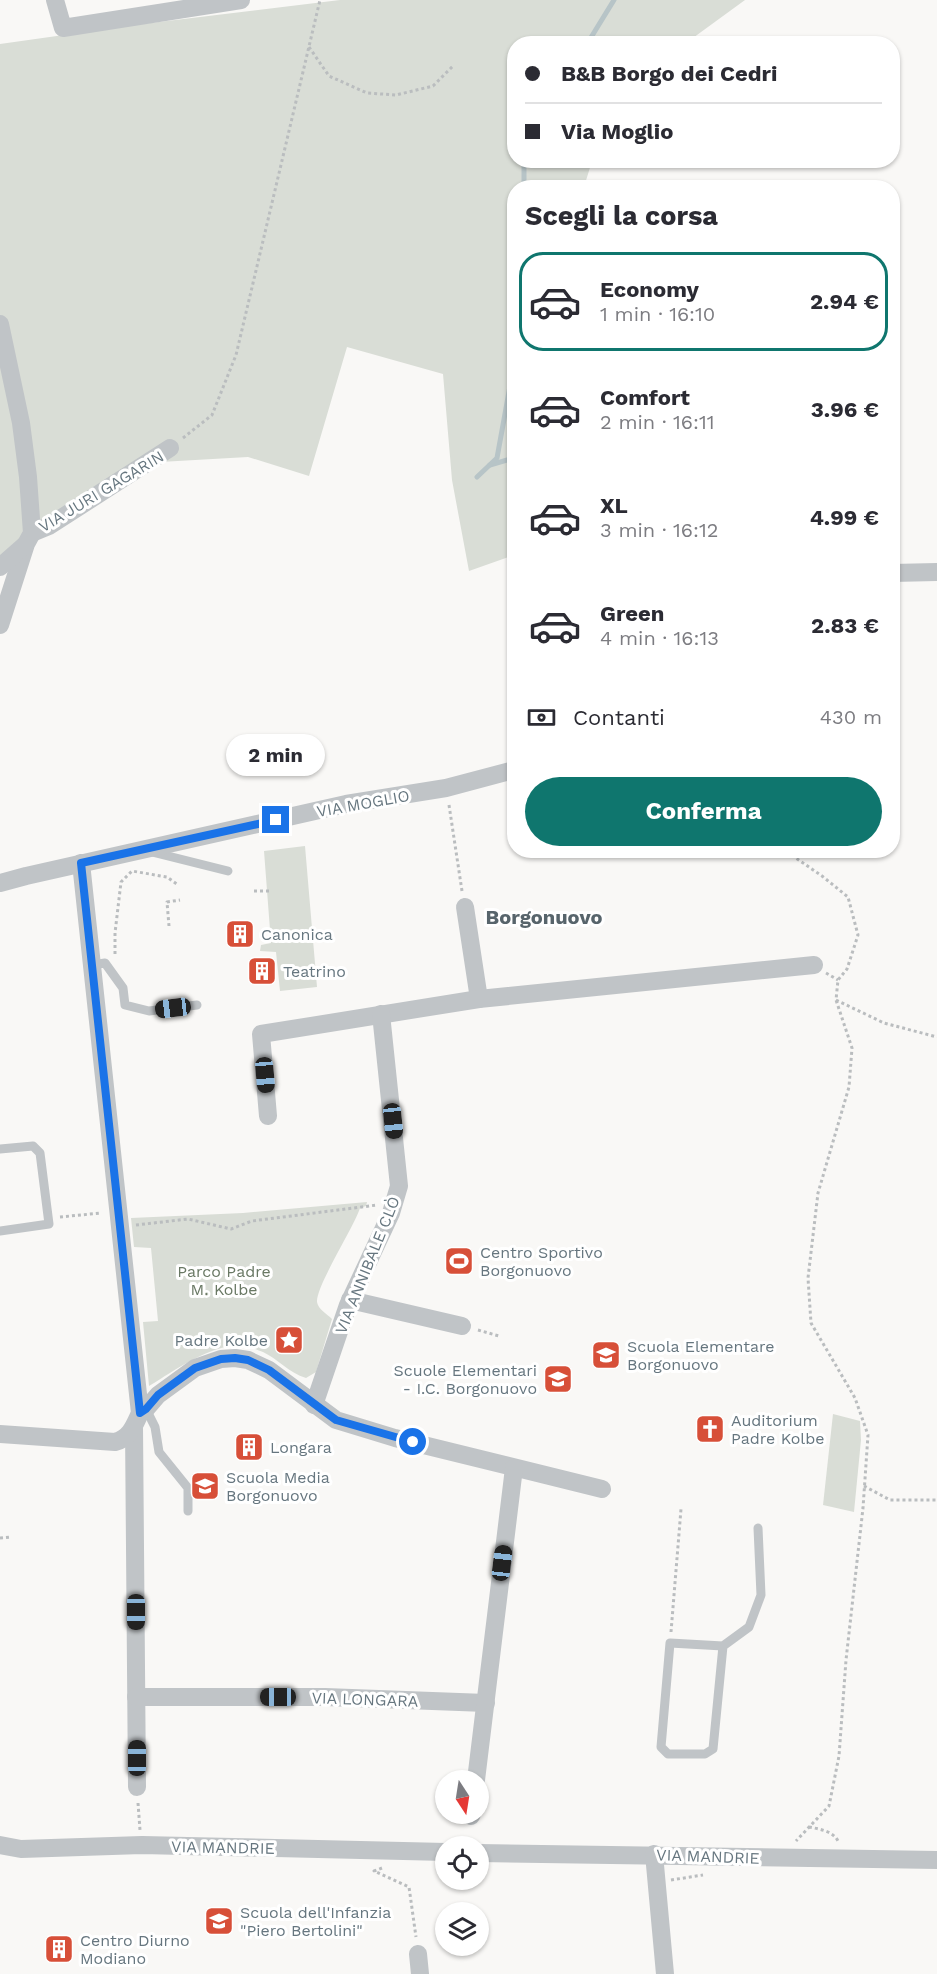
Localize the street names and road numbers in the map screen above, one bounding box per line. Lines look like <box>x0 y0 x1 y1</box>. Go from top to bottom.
street label: VIA JURI GAGARIN <box>35 447 167 536</box>
street label: VIA MOGLIO <box>315 786 411 821</box>
street label: VIA ANNIBALE CLÒ <box>331 1194 404 1337</box>
street label: VIA LONGARA <box>311 1688 419 1711</box>
street label: VIA MANDRIE <box>171 1837 275 1858</box>
street label: VIA MANDRIE <box>656 1845 760 1868</box>

